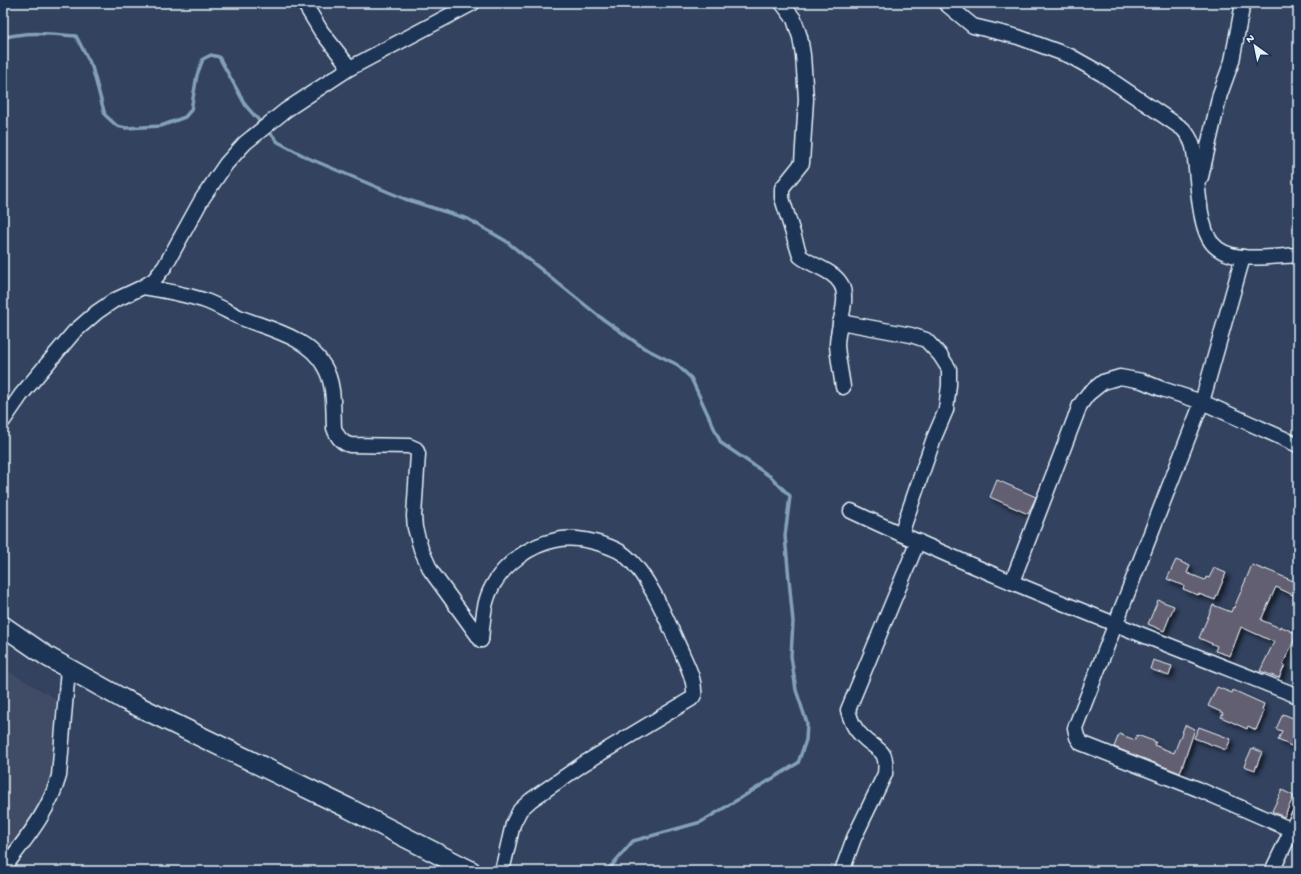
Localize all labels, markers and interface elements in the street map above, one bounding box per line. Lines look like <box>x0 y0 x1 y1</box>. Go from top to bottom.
north arrow <box>1235 26 1275 66</box>
text: N <box>1244 32 1257 46</box>

